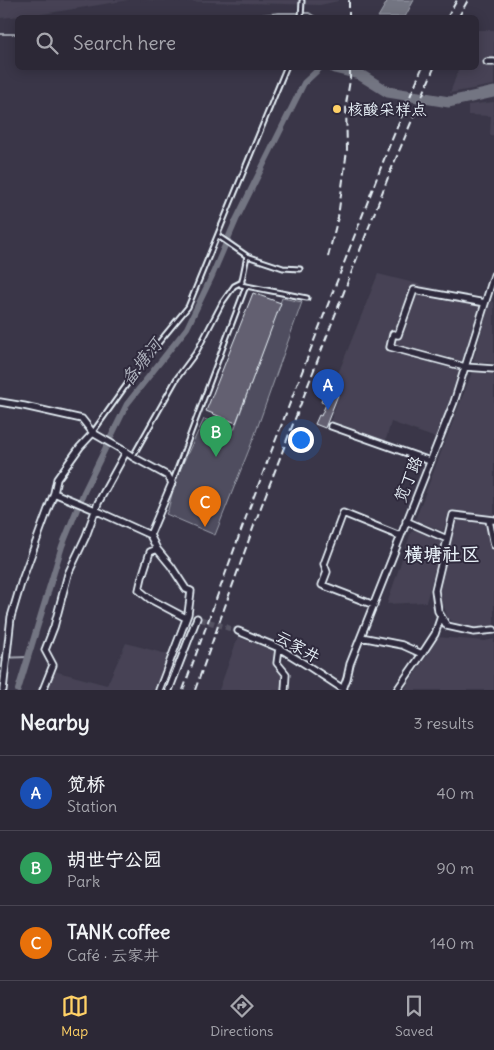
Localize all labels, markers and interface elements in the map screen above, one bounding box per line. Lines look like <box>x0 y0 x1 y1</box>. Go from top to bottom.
search box <box>15 15 479 70</box>
icon: search <box>33 29 61 57</box>
text: Search here <box>73 31 176 55</box>
place label: 核酸采样点 <box>347 99 427 119</box>
marker: 核酸采样点 <box>331 103 343 115</box>
water label: 备塘河 <box>115 331 169 390</box>
pin: A <box>312 369 344 410</box>
pin: B <box>200 416 232 457</box>
your location <box>288 427 314 453</box>
street label: 笕丁路 <box>390 453 426 505</box>
pin: C <box>189 486 221 527</box>
district label: 横塘社区 <box>404 542 480 566</box>
street label: 云家井 <box>272 625 324 667</box>
text: Nearby <box>20 709 90 736</box>
text: 3 results <box>414 713 474 733</box>
text: 笕桥 <box>67 772 105 796</box>
text: A <box>31 783 41 803</box>
text: 40 m <box>436 783 474 803</box>
text: Station <box>67 796 117 816</box>
text: 胡世宁公园 <box>67 847 162 871</box>
text: B <box>31 858 41 878</box>
text: 90 m <box>436 858 474 878</box>
text: Park <box>67 871 100 891</box>
text: TANK coffee <box>67 920 170 944</box>
text: C <box>31 933 41 953</box>
text: 140 m <box>430 933 474 953</box>
text: Café · 云家井 <box>67 945 159 965</box>
tab: Map <box>61 992 89 1040</box>
tab: Directions <box>210 992 273 1040</box>
tab: Saved <box>395 992 433 1040</box>

